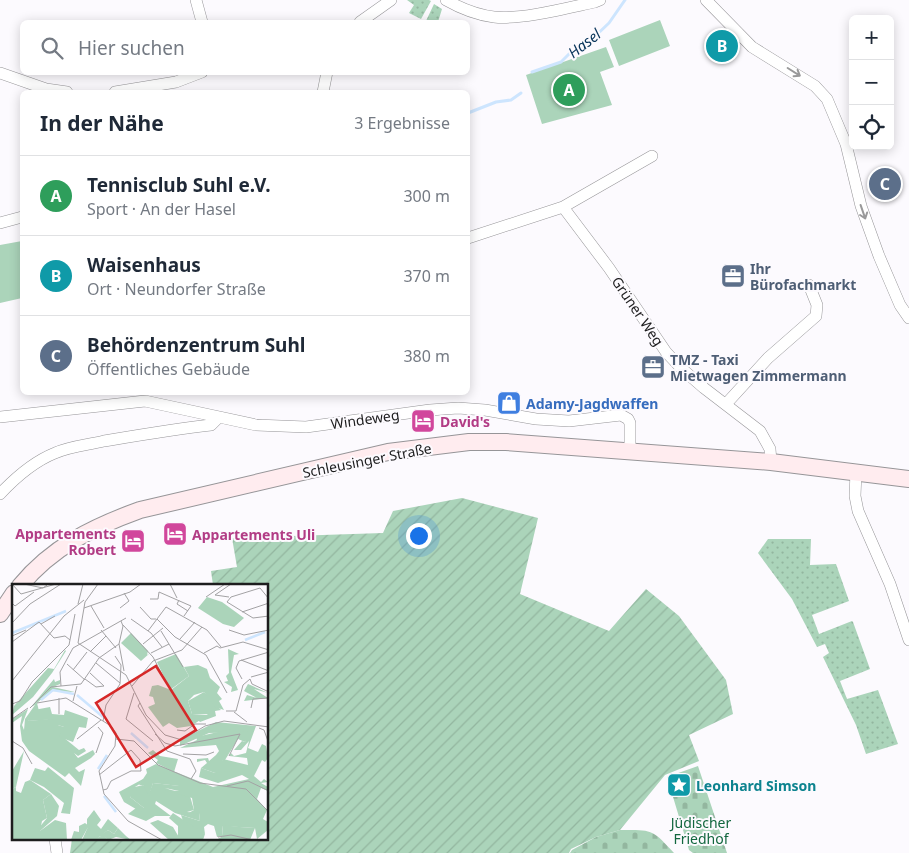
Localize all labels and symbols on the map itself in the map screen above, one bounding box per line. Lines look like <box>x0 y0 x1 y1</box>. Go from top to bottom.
water label: Hasel <box>563 23 605 62</box>
pin: B <box>706 27 738 65</box>
one-way arrow <box>786 68 800 78</box>
pin: A <box>553 71 585 109</box>
pin: C <box>869 165 901 203</box>
one-way arrow <box>859 204 868 220</box>
place label: Ihr Bürofachmarkt <box>750 259 856 294</box>
office icon: Ihr Bürofachmarkt <box>720 263 746 289</box>
street label: Grüner Weg <box>608 273 668 349</box>
place label: TMZ - Taxi Mietwagen Zimmermann <box>670 350 847 385</box>
office icon: TMZ - Taxi Mietwagen Zimmermann <box>640 354 666 380</box>
shop icon: Adamy-Jagdwaffen <box>496 390 522 416</box>
place label: Adamy-Jagdwaffen <box>526 394 658 413</box>
street label: Windeweg <box>329 405 401 433</box>
hotel icon: David's <box>410 408 436 434</box>
place label: David's <box>440 412 490 431</box>
street label: Schleusinger Straße <box>301 438 433 482</box>
hotel icon: Appartements Uli <box>162 521 188 547</box>
your location <box>406 523 432 549</box>
place label: Appartements Robert <box>15 524 116 559</box>
place label: Appartements Uli <box>192 525 315 544</box>
hotel icon: Appartements Robert <box>120 528 146 554</box>
inset map <box>12 584 269 840</box>
place icon: Leonhard Simson <box>666 772 692 798</box>
place label: Leonhard Simson <box>696 776 816 795</box>
park label: Jüdischer Friedhof <box>669 813 731 848</box>

